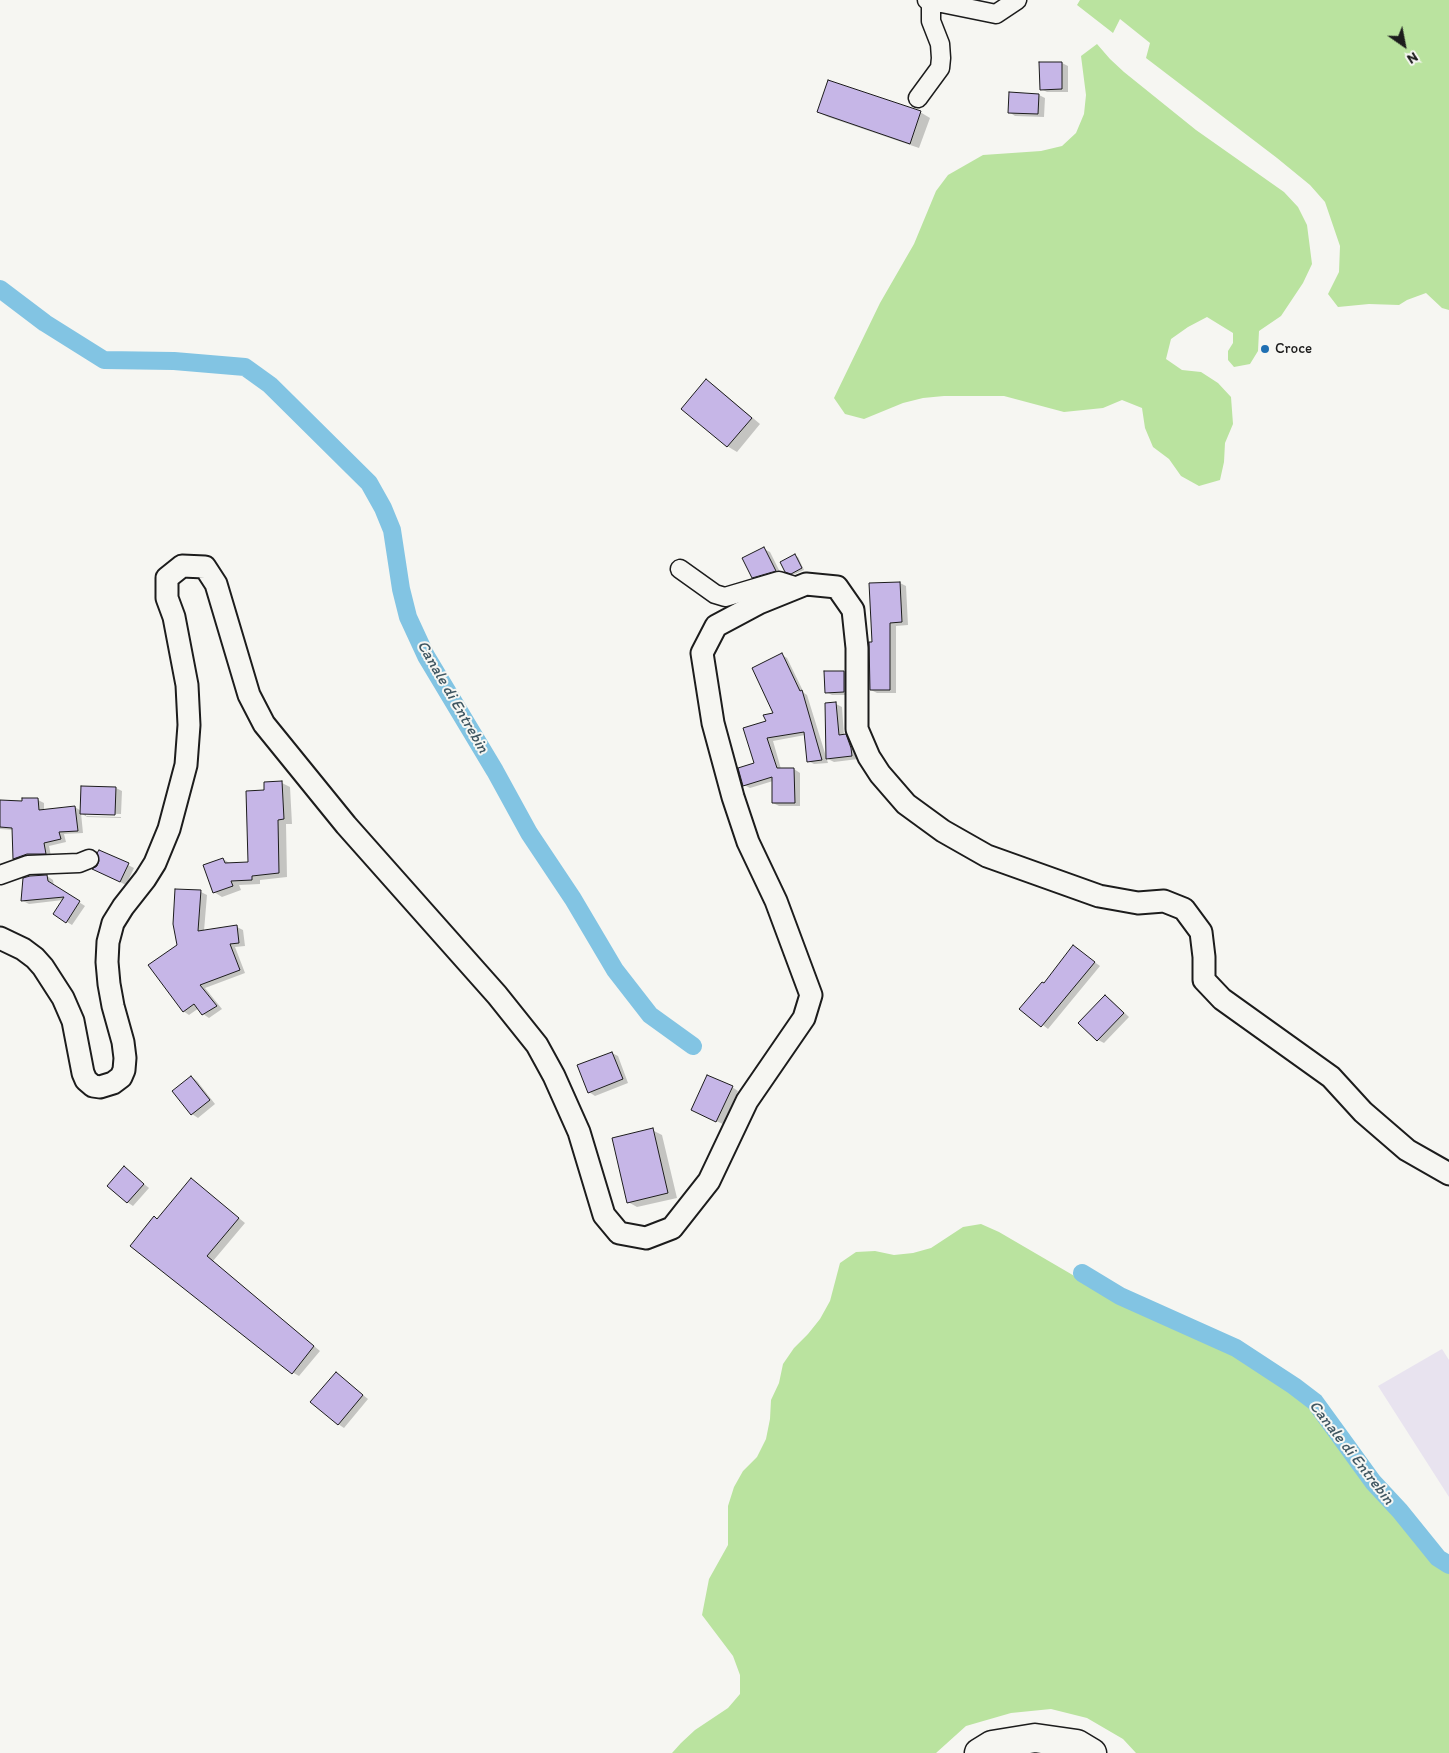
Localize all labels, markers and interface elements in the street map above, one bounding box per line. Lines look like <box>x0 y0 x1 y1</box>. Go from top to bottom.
north arrow <box>1379 20 1429 70</box>
text: N <box>1404 48 1421 68</box>
place label: Croce <box>1275 340 1312 358</box>
marker: Croce <box>1259 343 1271 355</box>
water label: Canale di Entrebin <box>412 637 492 757</box>
water label: Canale di Entrebin <box>1304 1397 1398 1509</box>

